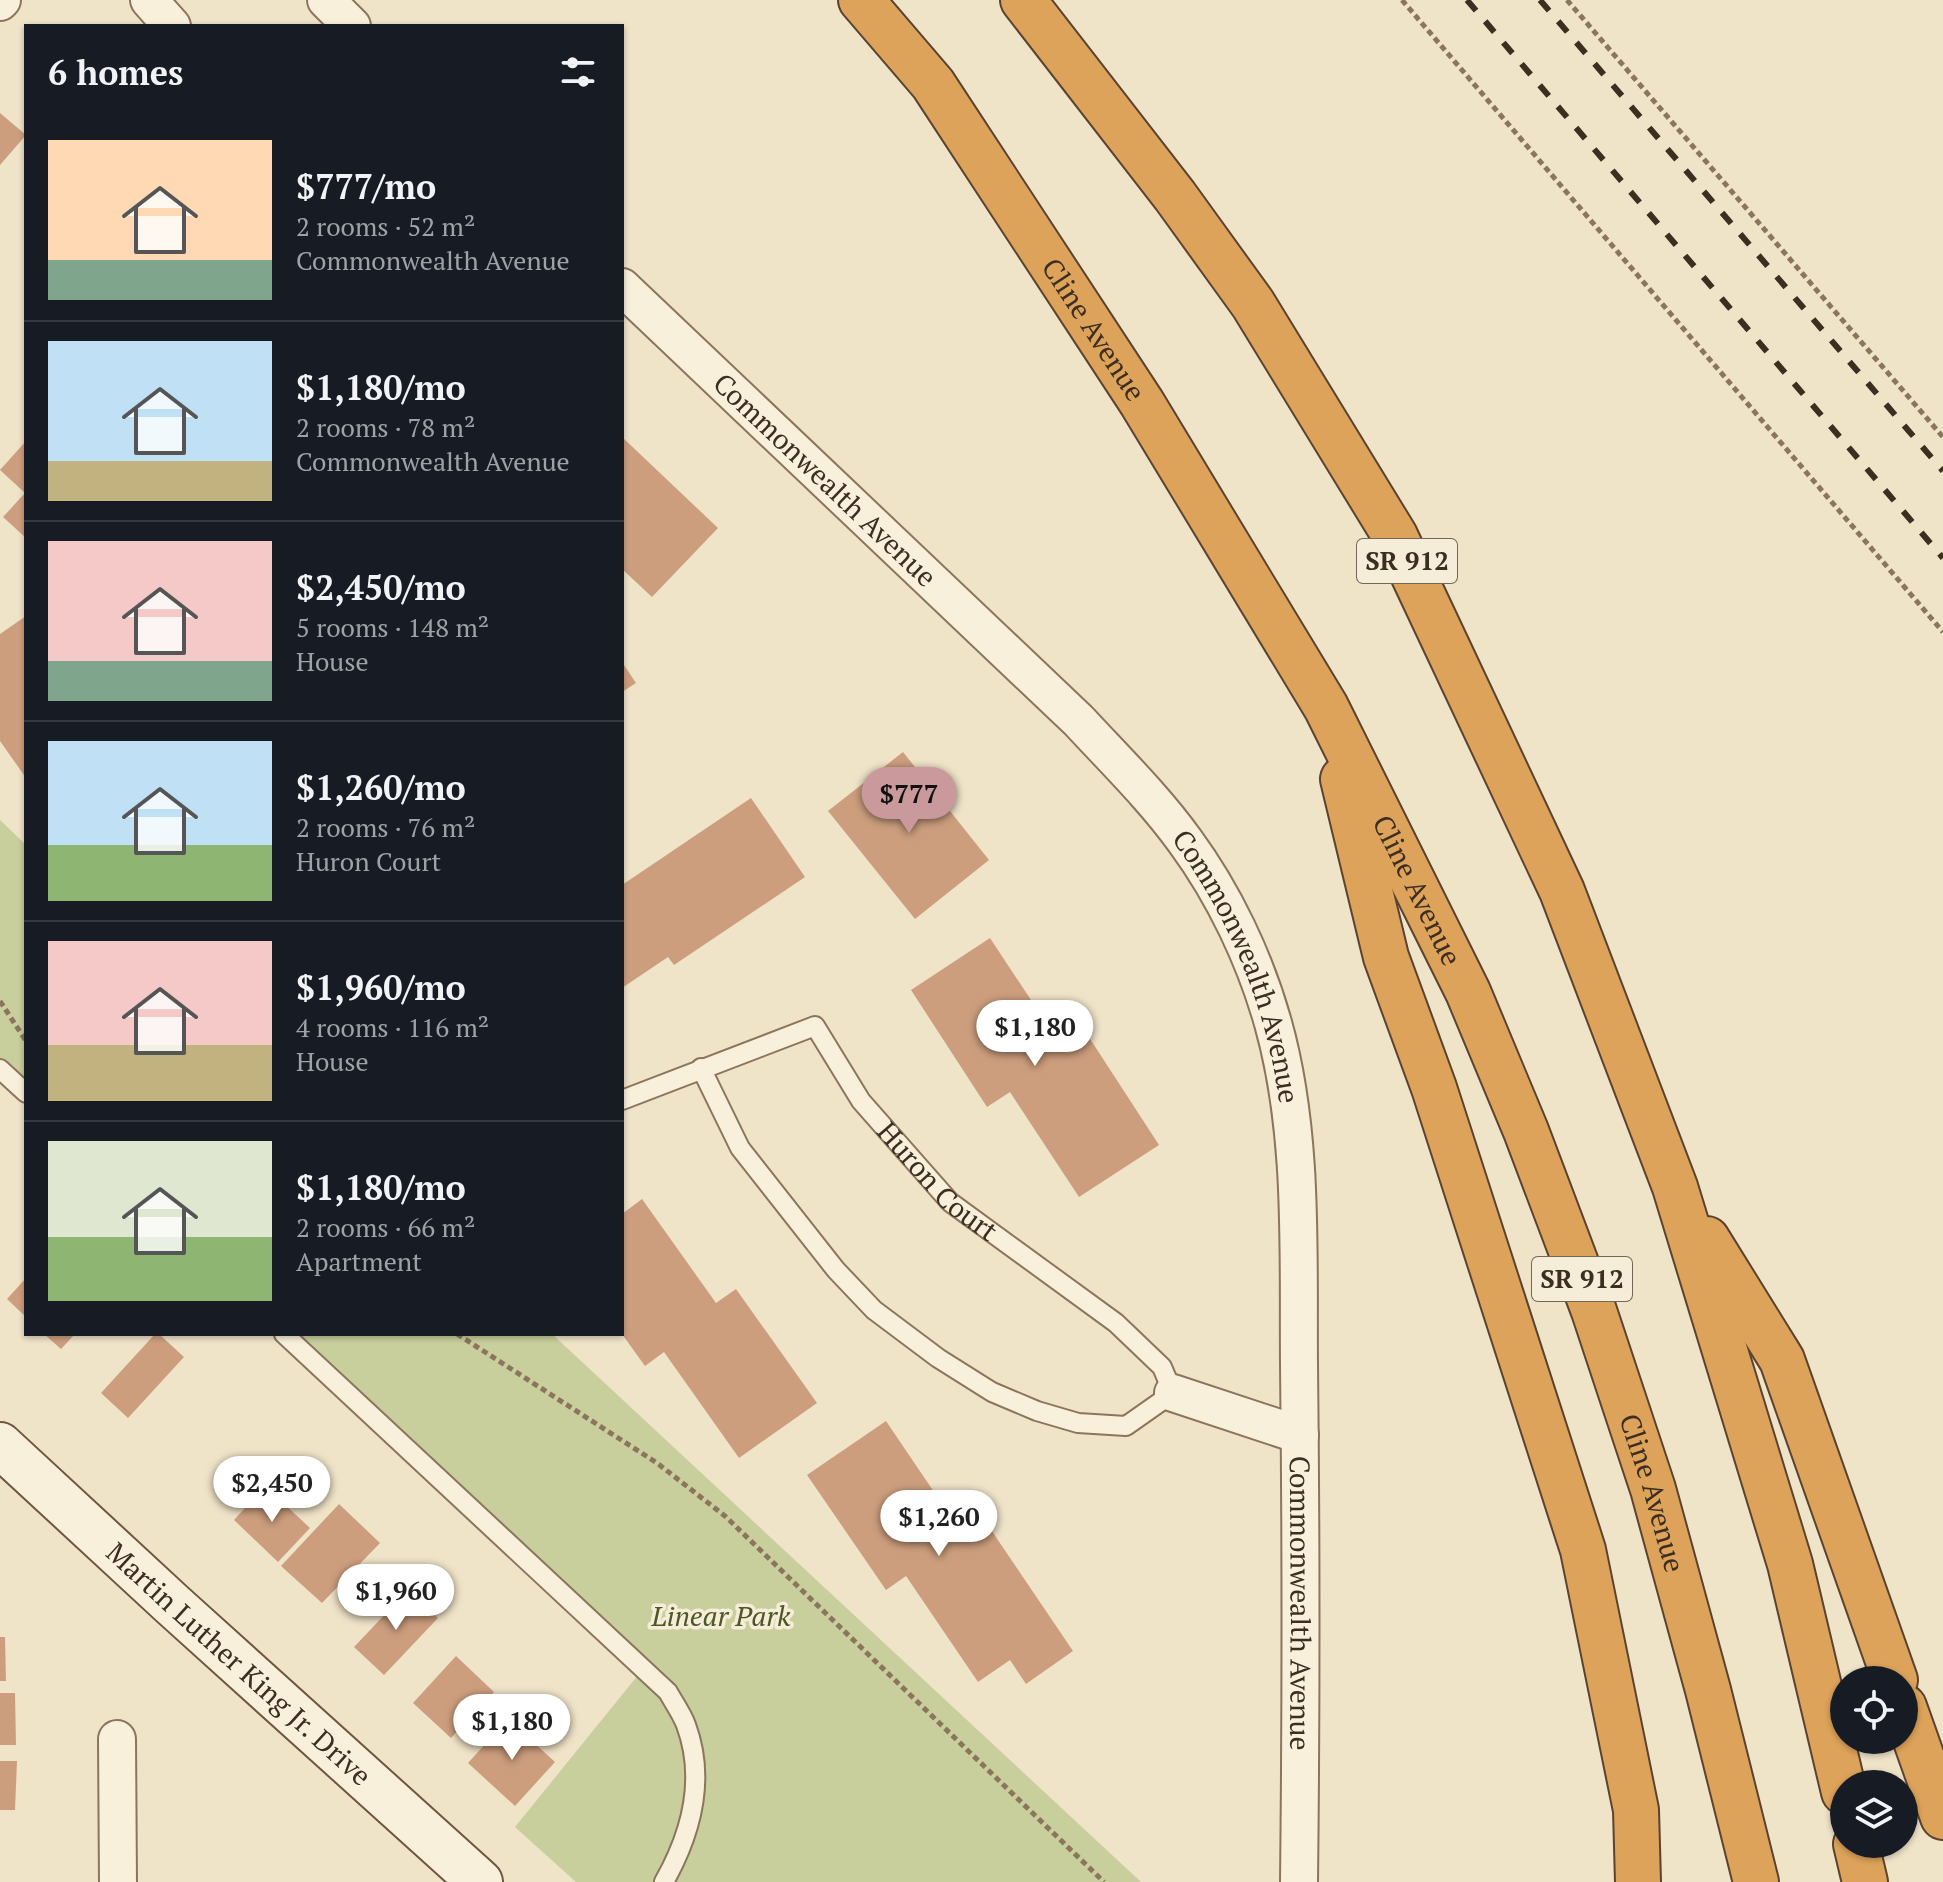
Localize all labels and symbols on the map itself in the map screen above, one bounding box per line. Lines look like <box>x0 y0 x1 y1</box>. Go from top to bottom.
street label: Cline Avenue <box>1034 251 1155 408</box>
street label: Commonwealth Avenue <box>706 365 945 594</box>
road number: SR 912 <box>1357 539 1457 583</box>
pin: $777 <box>862 767 956 835</box>
street label: Cline Avenue <box>1365 808 1471 971</box>
street label: Commonwealth Avenue <box>1165 822 1308 1106</box>
pin: $1,180 <box>970 1000 1100 1068</box>
street label: Huron Court <box>869 1113 1006 1249</box>
road number: SR 912 <box>1532 1257 1632 1301</box>
street label: Cline Avenue <box>1611 1409 1694 1576</box>
pin: $2,450 <box>207 1456 337 1524</box>
street label: Commonwealth Avenue <box>1282 1456 1320 1751</box>
pin: $1,260 <box>874 1490 1004 1558</box>
street label: Martin Luther King Jr. Drive <box>99 1534 380 1793</box>
pin: $1,960 <box>331 1564 461 1632</box>
park label: Linear Park <box>651 1597 791 1634</box>
pin: $1,180 <box>447 1694 577 1762</box>

